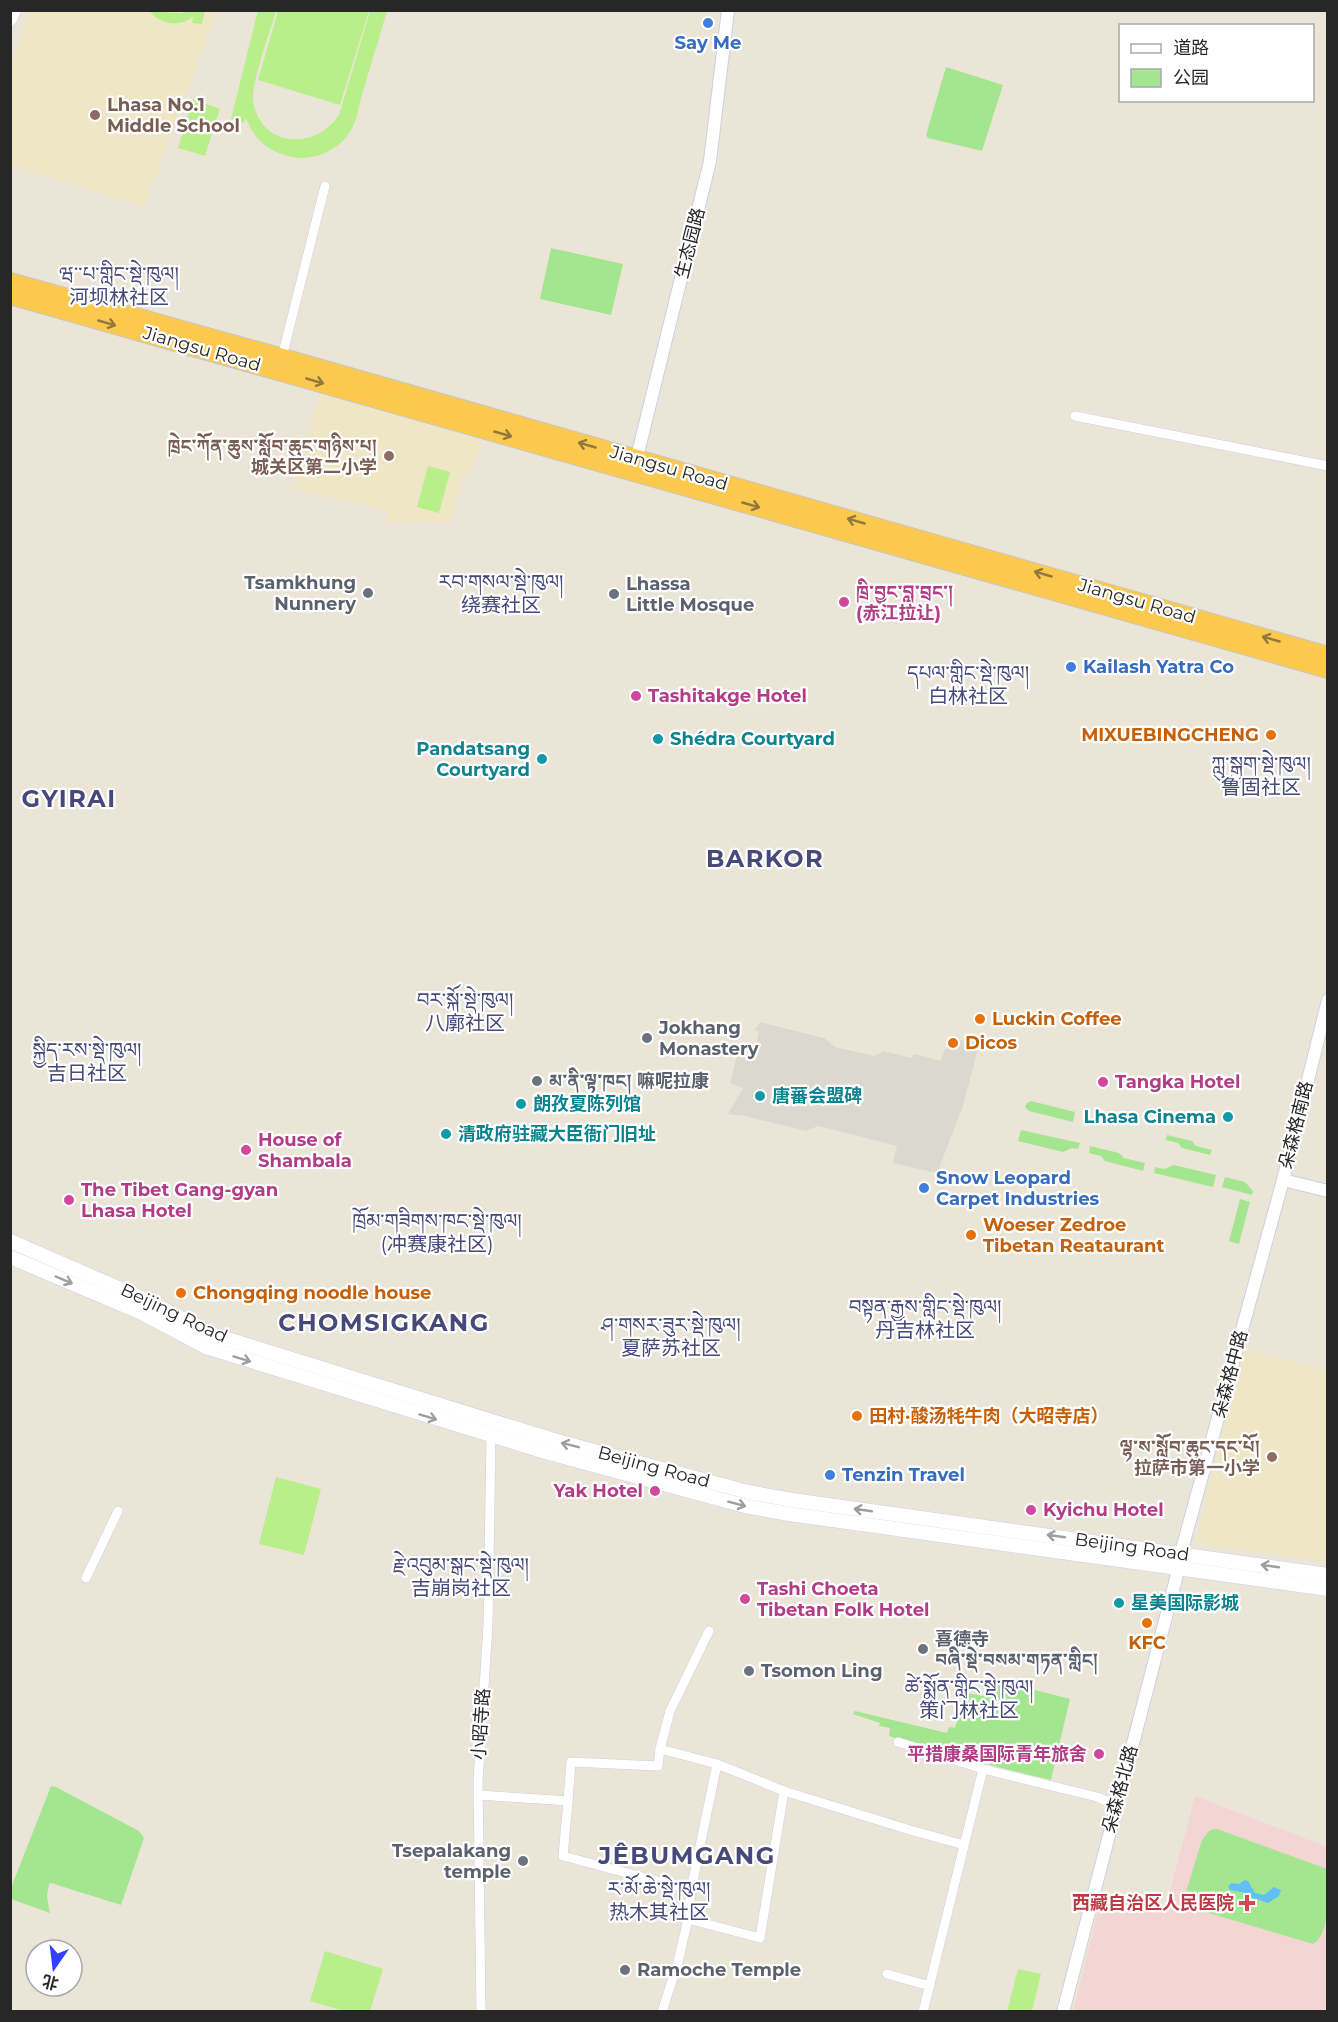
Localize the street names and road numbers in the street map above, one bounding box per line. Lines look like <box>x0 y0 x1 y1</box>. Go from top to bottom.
street label: 生态园路 <box>671 205 709 281</box>
street label: Jiangsu Road <box>140 321 263 376</box>
street label: Jiangsu Road <box>607 440 730 495</box>
street label: Jiangsu Road <box>1075 573 1198 628</box>
street label: 朵森格南路 <box>1274 1079 1318 1171</box>
street label: Beijing Road <box>117 1279 231 1347</box>
street label: 朵森格中路 <box>1208 1328 1252 1420</box>
street label: Beijing Road <box>595 1441 713 1493</box>
street label: Beijing Road <box>1073 1528 1191 1566</box>
street label: 小昭寺路 <box>468 1687 494 1761</box>
street label: 朵森格北路 <box>1098 1743 1142 1835</box>

